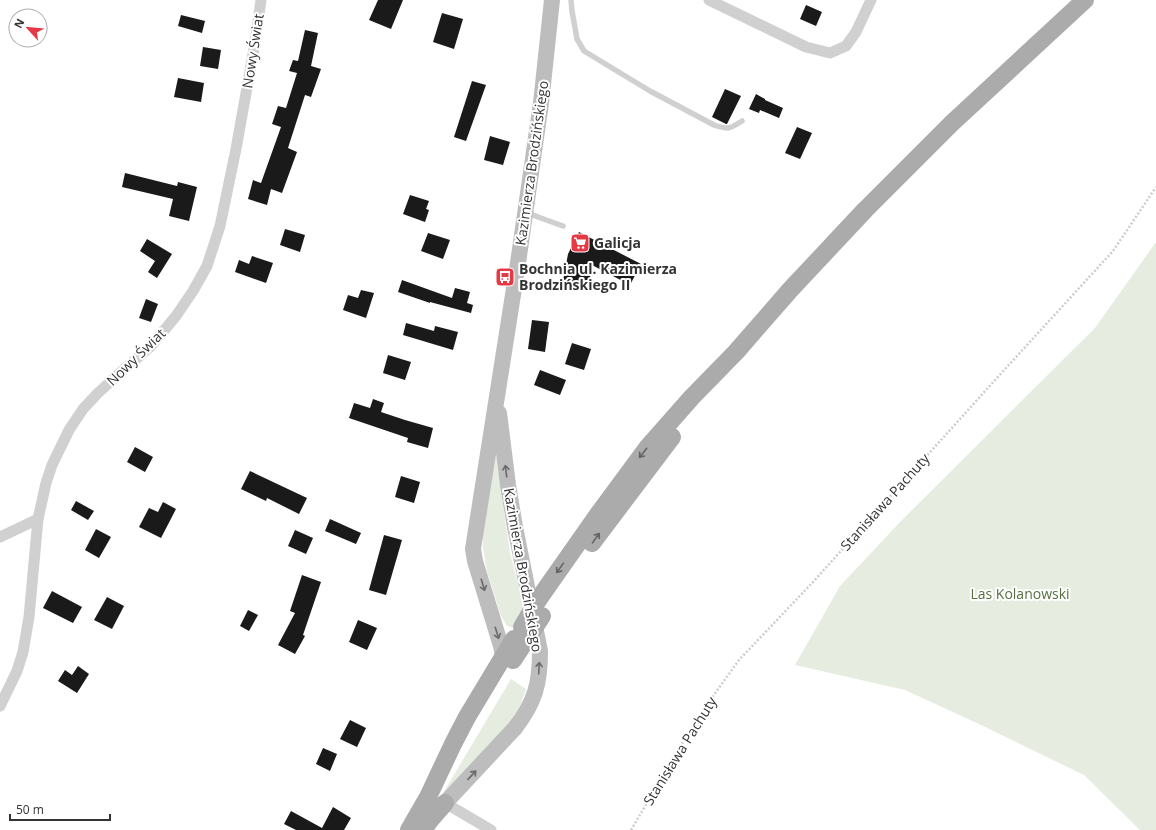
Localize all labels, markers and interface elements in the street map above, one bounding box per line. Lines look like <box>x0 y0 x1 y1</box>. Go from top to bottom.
north arrow <box>8 8 48 48</box>
street label: Nowy Świat <box>237 12 268 90</box>
text: N <box>10 16 27 31</box>
street label: Kazimierza Brodzińskiego <box>511 79 552 247</box>
supermarket icon: Galicja <box>569 232 591 254</box>
place label: Galicja <box>594 233 641 252</box>
place label: Bochnia ul. Kazimierza Brodzińskiego II <box>519 259 677 294</box>
bus stop icon: Bochnia ul. Kazimierza Brodzińskiego II <box>494 266 516 288</box>
street label: Nowy Świat <box>102 324 169 390</box>
one-way arrow <box>639 448 648 459</box>
street label: Stanisława Pachuty <box>836 448 934 554</box>
one-way arrow <box>502 465 510 478</box>
street label: Kazimierza Brodzińskiego <box>500 486 547 653</box>
one-way arrow <box>592 533 600 544</box>
one-way arrow <box>556 562 564 573</box>
one-way arrow <box>480 579 487 592</box>
park label: Las Kolanowski <box>970 584 1070 603</box>
one-way arrow <box>494 626 501 639</box>
one-way arrow <box>536 662 543 675</box>
street label: Stanisława Pachuty <box>638 692 721 809</box>
one-way arrow <box>467 770 477 780</box>
scale bar <box>10 796 110 822</box>
text: 50 m <box>16 801 44 818</box>

